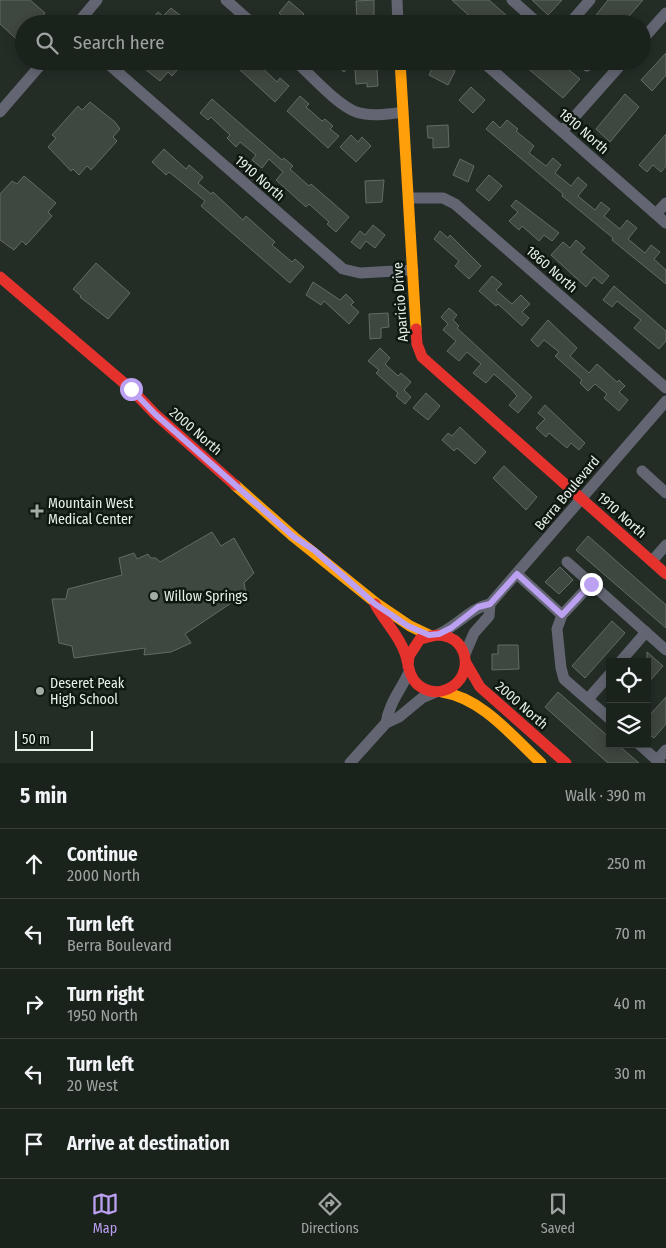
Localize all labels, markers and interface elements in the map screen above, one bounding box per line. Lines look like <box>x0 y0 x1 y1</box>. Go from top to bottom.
search box <box>15 15 651 70</box>
icon: search <box>33 29 61 57</box>
text: Search here <box>73 31 165 54</box>
street label: 1810 North <box>555 105 612 158</box>
street label: 1910 North <box>231 152 288 205</box>
street label: 1860 North <box>522 242 581 296</box>
street label: Aparicio Drive <box>389 262 412 342</box>
route start <box>120 378 143 401</box>
street label: 2000 North <box>166 404 225 459</box>
street label: Berra Boulevard <box>531 453 603 534</box>
street label: 1910 North <box>593 489 650 542</box>
place label: Mountain West Medical Center <box>48 495 134 528</box>
marker: Mountain West Medical Center <box>30 504 44 518</box>
route end <box>580 573 603 596</box>
place label: Willow Springs <box>164 588 248 605</box>
marker: Willow Springs <box>148 590 160 602</box>
map controls <box>606 658 651 748</box>
button: locate <box>606 658 651 703</box>
place label: Deseret Peak High School <box>50 675 125 708</box>
street label: 2000 North <box>492 678 551 733</box>
marker: Deseret Peak High School <box>34 685 46 697</box>
button: layers <box>606 703 651 748</box>
scale bar <box>15 728 92 751</box>
text: 50 m <box>22 731 50 748</box>
text: 5 min <box>20 783 67 809</box>
text: Walk · 390 m <box>565 786 646 805</box>
text: Continue <box>67 843 138 866</box>
icon: ahead <box>20 850 48 878</box>
text: 250 m <box>607 854 646 873</box>
text: 2000 North <box>67 866 140 885</box>
text: Turn left <box>67 913 134 936</box>
icon: left <box>20 920 48 948</box>
text: 70 m <box>615 924 646 943</box>
text: Berra Boulevard <box>67 936 172 955</box>
text: Turn right <box>67 983 144 1006</box>
icon: right <box>20 990 48 1018</box>
text: 40 m <box>614 994 646 1013</box>
text: 1950 North <box>67 1006 138 1025</box>
text: Turn left <box>67 1053 134 1076</box>
icon: left <box>20 1060 48 1088</box>
text: 30 m <box>614 1064 646 1083</box>
text: 20 West <box>67 1076 118 1095</box>
icon: arrive <box>20 1130 48 1158</box>
text: Arrive at destination <box>67 1132 230 1155</box>
tab: Map <box>91 1190 119 1237</box>
tab: Directions <box>301 1190 359 1237</box>
tab: Saved <box>541 1190 575 1237</box>

